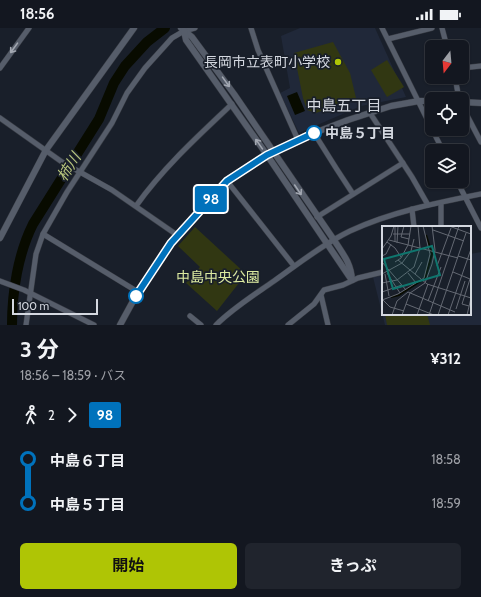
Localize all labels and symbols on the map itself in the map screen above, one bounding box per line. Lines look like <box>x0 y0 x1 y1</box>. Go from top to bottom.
north arrow <box>425 40 469 84</box>
one-way arrow <box>10 43 19 54</box>
place label: 長岡市立表町小学校 <box>204 53 330 71</box>
marker: 長岡市立表町小学校 <box>333 57 343 67</box>
one-way arrow <box>222 77 230 88</box>
district label: 中島五丁目 <box>306 97 382 115</box>
place label: 中島５丁目 <box>325 124 395 142</box>
marker: 中島５丁目 <box>306 125 322 141</box>
one-way arrow <box>255 139 263 150</box>
water label: 柿川 <box>53 148 86 184</box>
one-way arrow <box>295 184 303 196</box>
line badge: 98 <box>193 186 229 212</box>
inset map <box>382 226 471 315</box>
park label: 中島中央公園 <box>176 268 260 286</box>
unlabelled marker <box>128 288 144 304</box>
scale bar <box>12 297 98 316</box>

